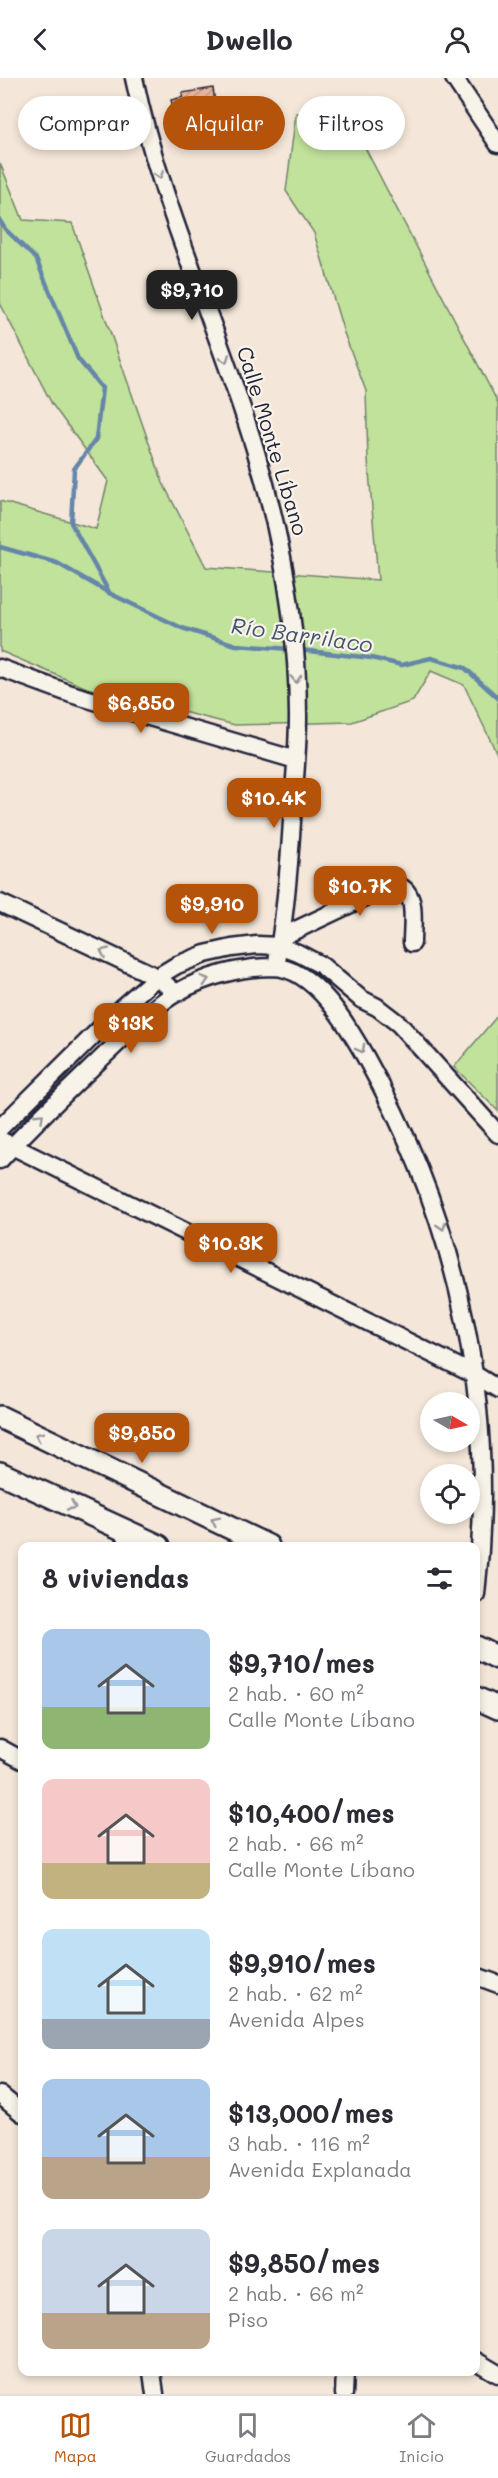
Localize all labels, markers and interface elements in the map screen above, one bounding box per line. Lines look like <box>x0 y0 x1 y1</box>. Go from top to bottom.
text: Dwello <box>205 22 293 57</box>
icon: back <box>24 23 57 56</box>
icon: person <box>441 23 474 56</box>
chip: Comprar <box>18 96 151 150</box>
chip: Alquilar <box>163 96 285 150</box>
chip: Filtros <box>297 96 405 150</box>
one-way arrow <box>151 169 164 180</box>
pin: $9,710 <box>143 270 241 321</box>
text: $9,710 <box>160 276 224 302</box>
street label: Calle Monte Líbano <box>232 343 315 538</box>
one-way arrow <box>217 353 230 364</box>
water label: Río Barrilaco <box>229 610 375 659</box>
one-way arrow <box>290 674 303 683</box>
pin: $6,850 <box>92 683 190 734</box>
text: $6,850 <box>107 689 175 715</box>
pin: $10.4K <box>225 778 323 829</box>
text: $10.4K <box>241 784 307 810</box>
pin: $10.7K <box>311 866 409 917</box>
text: $10.7K <box>328 872 392 898</box>
pin: $9,910 <box>163 884 261 935</box>
text: $9,910 <box>180 890 244 916</box>
one-way arrow <box>100 948 111 960</box>
one-way arrow <box>199 975 210 987</box>
pin: $13K <box>95 1003 167 1054</box>
text: $13K <box>108 1009 154 1035</box>
one-way arrow <box>354 1043 365 1053</box>
one-way arrow <box>33 1114 44 1125</box>
one-way arrow <box>435 1220 447 1231</box>
pin: $10.3K <box>182 1223 280 1274</box>
text: $10.3K <box>198 1229 264 1255</box>
north arrow <box>420 1392 480 1452</box>
map controls <box>420 1392 480 1524</box>
pin: $9,850 <box>93 1413 191 1464</box>
text: $9,850 <box>108 1419 176 1445</box>
one-way arrow <box>35 1432 46 1443</box>
button: locate <box>420 1464 480 1524</box>
one-way arrow <box>66 1499 77 1511</box>
one-way arrow <box>211 1517 221 1528</box>
text: 8 viviendas <box>42 1561 189 1595</box>
icon: filters <box>423 1562 456 1595</box>
text: $9,710/mes <box>228 1646 375 1680</box>
icon: home <box>90 1653 162 1725</box>
text: 2 hab. · 60 m² <box>228 1680 364 1706</box>
text: Calle Monte Líbano <box>228 1706 415 1732</box>
text: $10,400/mes <box>228 1796 395 1830</box>
icon: home <box>90 1803 162 1875</box>
text: 2 hab. · 66 m² <box>228 1830 364 1856</box>
text: Calle Monte Líbano <box>228 1856 415 1882</box>
text: $9,910/mes <box>228 1946 376 1980</box>
icon: home <box>90 1953 162 2025</box>
text: 2 hab. · 62 m² <box>228 1980 363 2006</box>
text: Avenida Alpes <box>228 2006 365 2032</box>
text: $13,000/mes <box>228 2096 394 2130</box>
icon: home <box>90 2103 162 2175</box>
text: 3 hab. · 116 m² <box>228 2130 370 2156</box>
text: Avenida Explanada <box>228 2156 412 2182</box>
text: $9,850/mes <box>228 2246 380 2280</box>
icon: home <box>90 2253 162 2325</box>
text: 2 hab. · 66 m² <box>228 2280 364 2306</box>
text: Piso <box>228 2306 268 2332</box>
tab: Mapa <box>54 2409 97 2466</box>
tab: Guardados <box>205 2409 291 2466</box>
tab: Inicio <box>399 2409 444 2466</box>

